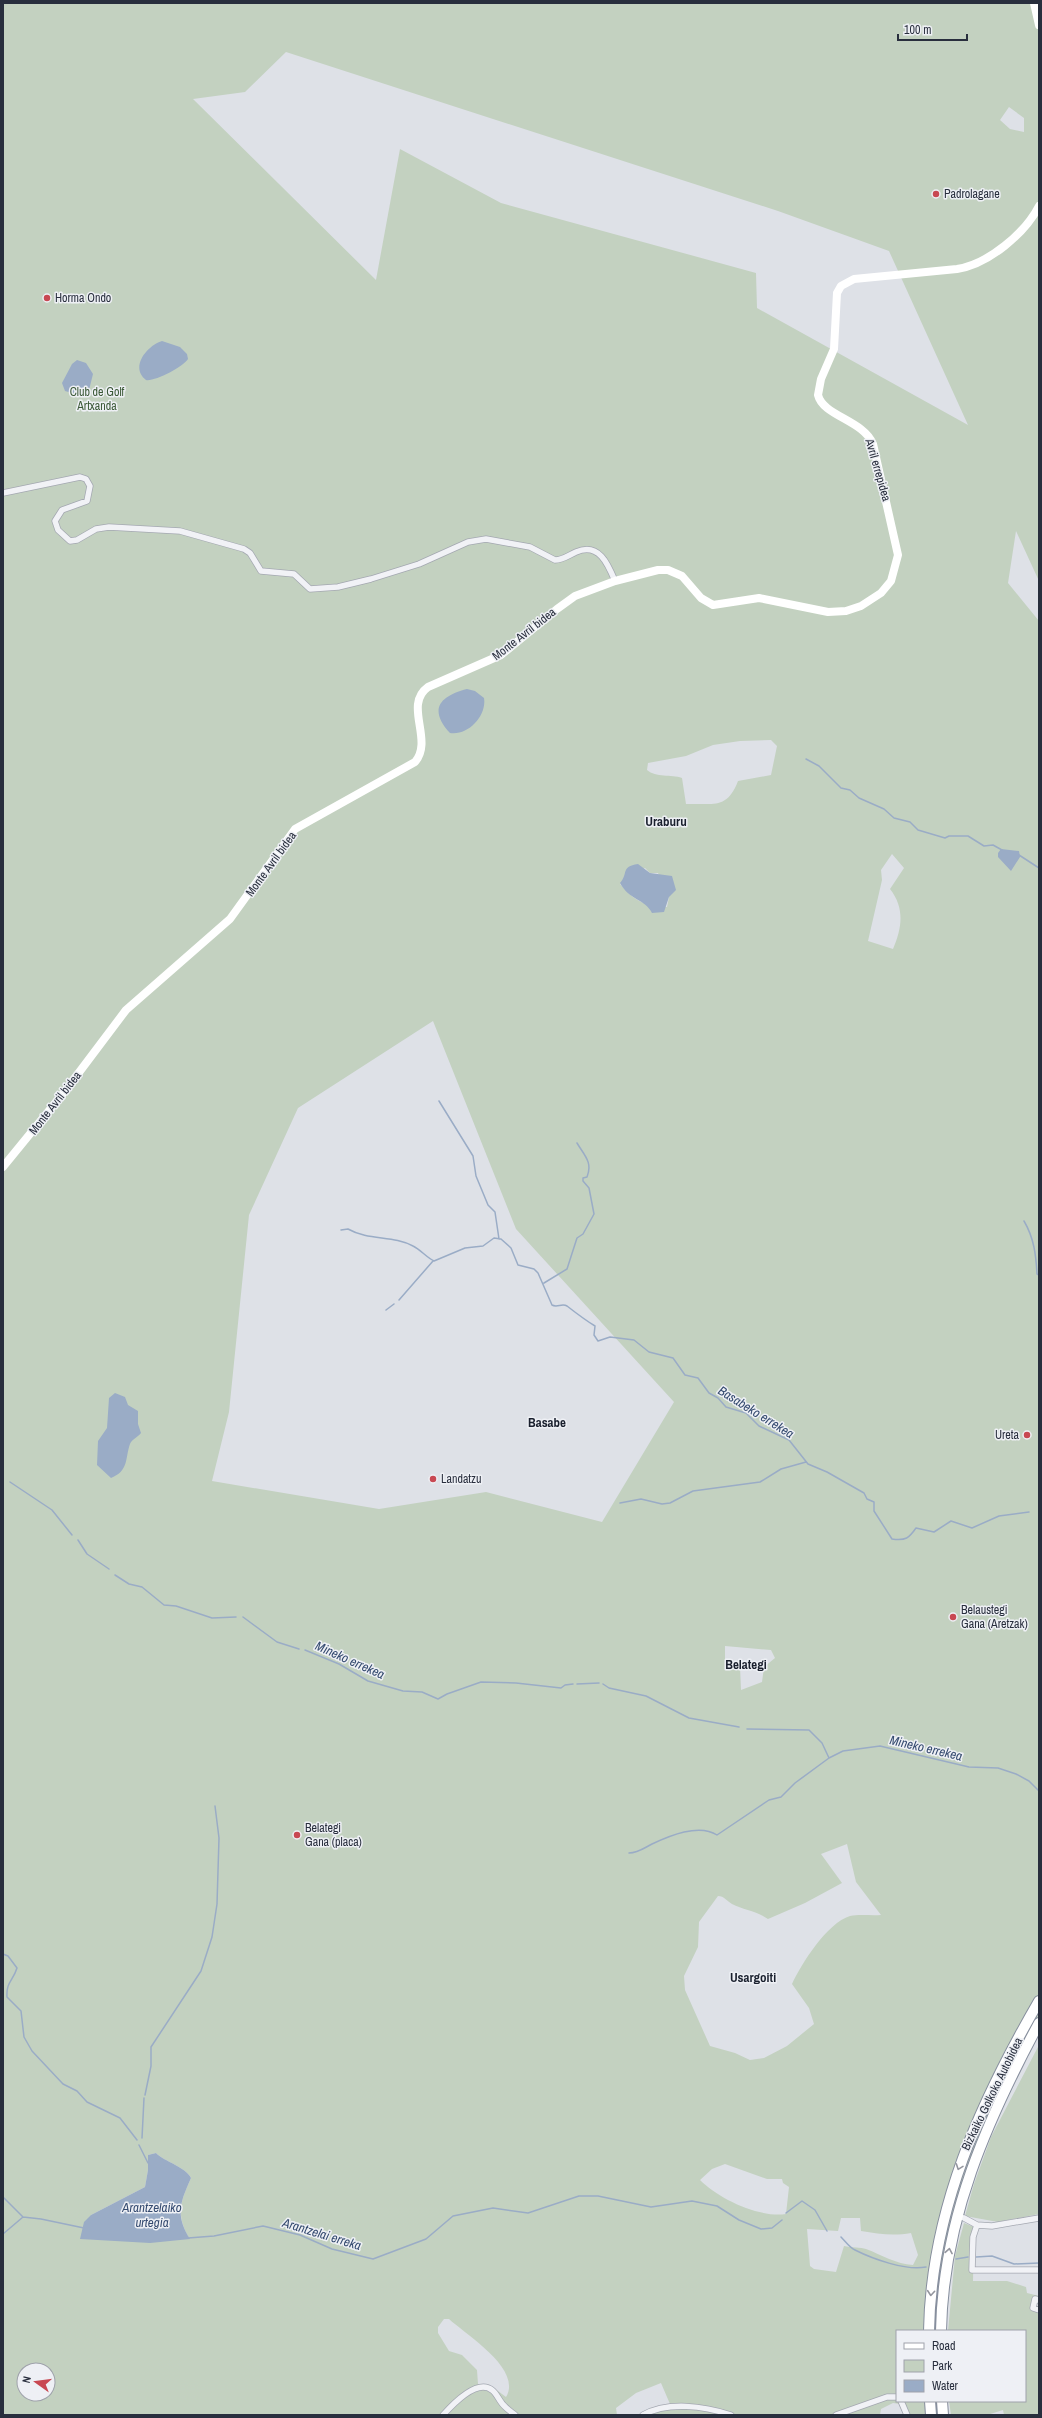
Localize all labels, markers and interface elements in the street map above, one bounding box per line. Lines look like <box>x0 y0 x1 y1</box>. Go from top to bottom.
scale bar <box>898 16 967 42</box>
text: 100 m <box>904 22 931 38</box>
place label: Padrolagane <box>944 186 1000 202</box>
marker: Padrolagane <box>931 189 941 199</box>
place label: Horma Ondo <box>55 290 111 306</box>
marker: Horma Ondo <box>42 293 52 303</box>
park label: Club de Golf Artxanda <box>70 384 125 414</box>
street label: Avril errepidea <box>861 436 895 504</box>
street label: Monte Avril bidea <box>489 604 559 664</box>
district label: Uraburu <box>645 813 687 830</box>
street label: Monte Avril bidea <box>242 828 300 900</box>
street label: Monte Avril bidea <box>25 1068 85 1138</box>
water label: Basabeko errekea <box>715 1382 797 1442</box>
district label: Basabe <box>528 1414 566 1431</box>
place label: Ureta <box>995 1427 1020 1443</box>
marker: Ureta <box>1022 1430 1032 1440</box>
place label: Landatzu <box>441 1471 482 1487</box>
marker: Landatzu <box>428 1474 438 1484</box>
place label: Belaustegi Gana (Aretzak) <box>961 1602 1028 1632</box>
marker: Belaustegi Gana (Aretzak) <box>948 1612 958 1622</box>
water label: Mineko errekea <box>313 1637 387 1683</box>
district label: Belategi <box>725 1656 767 1673</box>
water label: Mineko errekea <box>888 1731 964 1765</box>
place label: Belategi Gana (placa) <box>305 1820 362 1850</box>
marker: Belategi Gana (placa) <box>292 1830 302 1840</box>
district label: Usargoiti <box>730 1969 776 1986</box>
street label: Bizkaiko Golkoko Autobidea <box>958 2034 1027 2153</box>
one-way arrow <box>955 2163 964 2170</box>
water label: Arantzelaiko urtegia <box>121 2199 182 2231</box>
water label: Arantzelai erreka <box>280 2214 363 2254</box>
one-way arrow <box>944 2247 953 2254</box>
one-way arrow <box>927 2290 936 2296</box>
legend <box>896 2330 1026 2402</box>
text: Road <box>932 2338 956 2354</box>
text: Park <box>932 2358 952 2374</box>
north arrow <box>16 2362 56 2402</box>
text: N <box>19 2375 34 2384</box>
text: Water <box>932 2378 959 2394</box>

